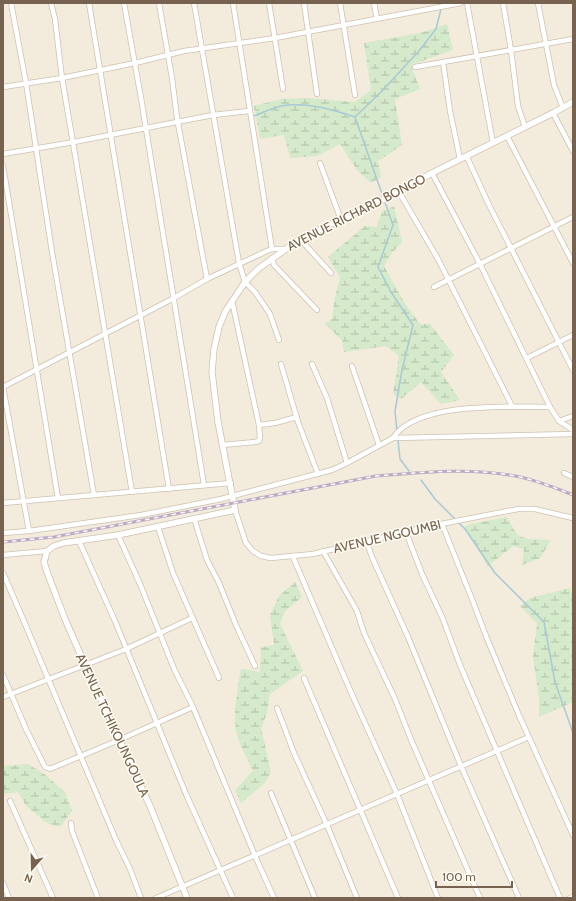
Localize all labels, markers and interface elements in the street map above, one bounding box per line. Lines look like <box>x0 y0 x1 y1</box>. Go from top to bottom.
street label: AVENUE RICHARD BONGO <box>284 170 428 254</box>
street label: AVENUE NGOUMBI <box>332 516 442 556</box>
street label: AVENUE TCHIKOUNGOULA <box>73 651 153 799</box>
north arrow <box>12 849 52 889</box>
scale bar <box>436 863 512 889</box>
text: 100 m <box>442 869 476 884</box>
text: N <box>23 870 35 886</box>

